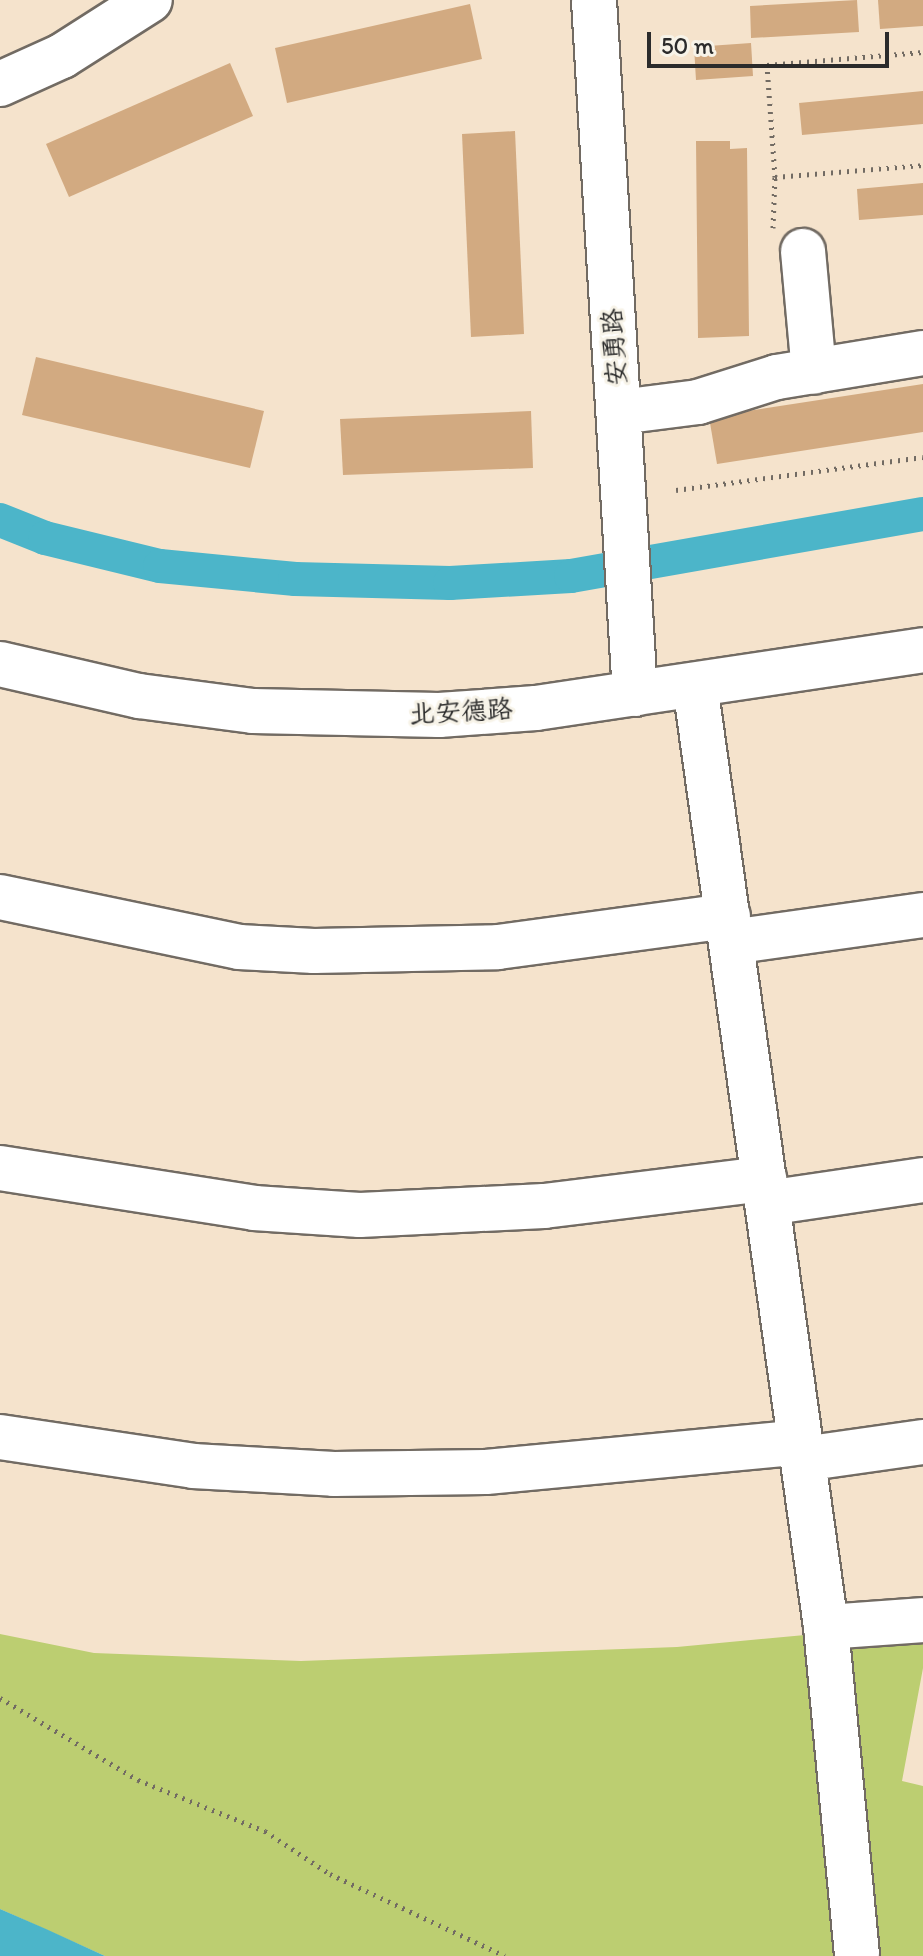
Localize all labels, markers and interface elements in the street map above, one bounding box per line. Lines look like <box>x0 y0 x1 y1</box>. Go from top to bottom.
scale bar <box>651 16 893 66</box>
text: 50 m <box>661 31 714 60</box>
street label: 安勇路 <box>597 307 633 387</box>
street label: 北安德路 <box>408 694 514 730</box>

